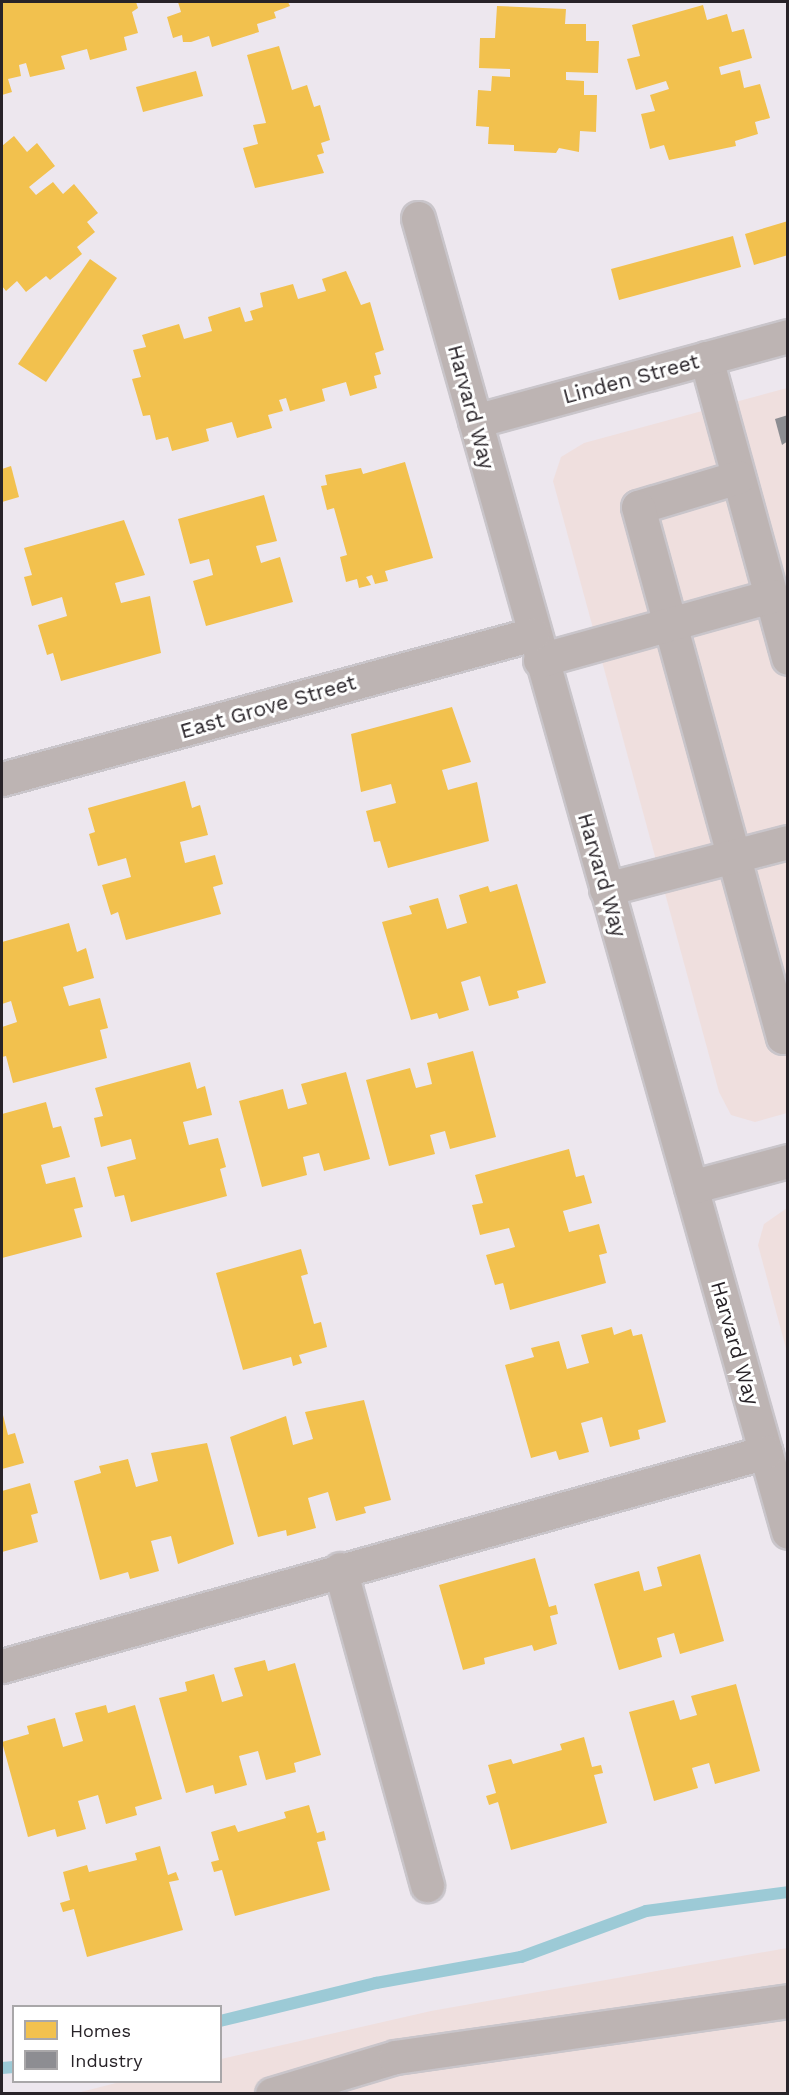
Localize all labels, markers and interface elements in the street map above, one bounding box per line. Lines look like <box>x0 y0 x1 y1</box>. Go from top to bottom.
street label: Harvard Way <box>442 342 500 472</box>
street label: Linden Street <box>560 349 702 409</box>
street label: East Grove Street <box>177 670 359 744</box>
street label: Harvard Way <box>572 810 632 940</box>
street label: Harvard Way <box>705 1278 765 1408</box>
legend <box>12 2005 222 2083</box>
text: Homes <box>70 2020 131 2041</box>
text: Industry <box>70 2050 142 2071</box>

